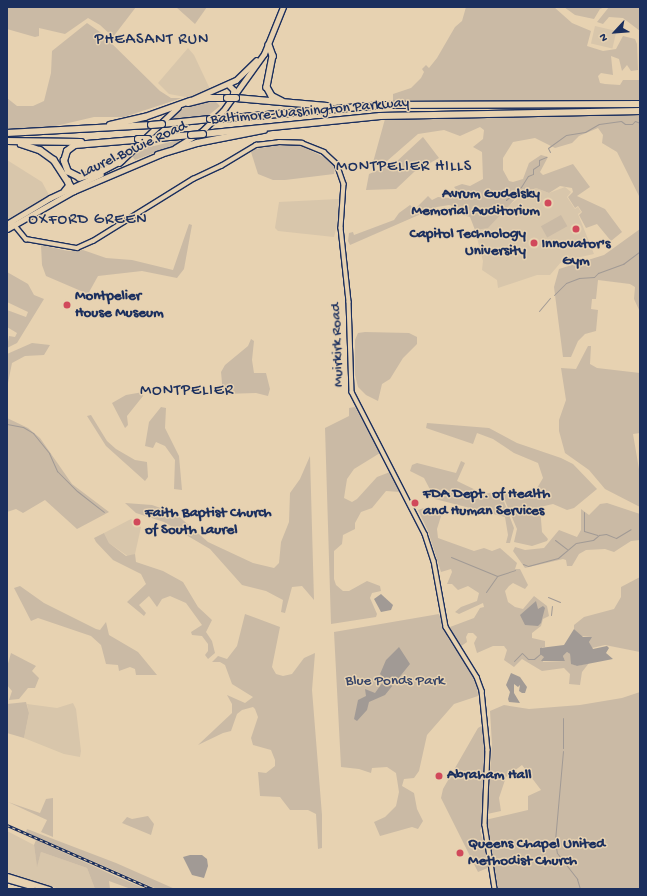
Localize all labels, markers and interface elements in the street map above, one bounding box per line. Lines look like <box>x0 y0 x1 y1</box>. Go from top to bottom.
north arrow <box>595 12 635 52</box>
district label: PHEASANT RUN <box>95 31 209 51</box>
text: N <box>597 31 611 43</box>
street label: Baltimore-Washington Parkway <box>210 94 410 130</box>
street label: Laurel Bowie Road <box>78 118 190 182</box>
district label: MONTPELIER HILLS <box>336 158 472 178</box>
place label: Avrum Gudelsky Memorial Auditorium <box>412 185 540 220</box>
marker: Avrum Gudelsky Memorial Auditorium <box>543 198 553 208</box>
district label: OXFORD GREEN <box>28 211 148 231</box>
marker: Innovator's Gym <box>571 224 581 234</box>
place label: Capitol Technology University <box>410 225 526 260</box>
place label: Innovator's Gym <box>541 235 611 270</box>
marker: Capitol Technology University <box>529 238 539 248</box>
place label: Montpelier House Museum <box>75 287 164 322</box>
marker: Montpelier House Museum <box>62 300 72 310</box>
street label: Muirkirk Road <box>328 303 348 387</box>
district label: MONTPELIER <box>140 382 234 402</box>
place label: FDA Dept. of Health and Human Services <box>423 485 550 520</box>
marker: FDA Dept. of Health and Human Services <box>410 498 420 508</box>
place label: Faith Baptist Church of South Laurel <box>145 504 272 539</box>
marker: Faith Baptist Church of South Laurel <box>132 517 142 527</box>
park label: Blue Ponds Park <box>346 673 444 691</box>
place label: Abraham Hall <box>447 767 531 785</box>
marker: Abraham Hall <box>434 771 444 781</box>
place label: Queens Chapel United Methodist Church <box>468 835 605 870</box>
marker: Queens Chapel United Methodist Church <box>455 848 465 858</box>

